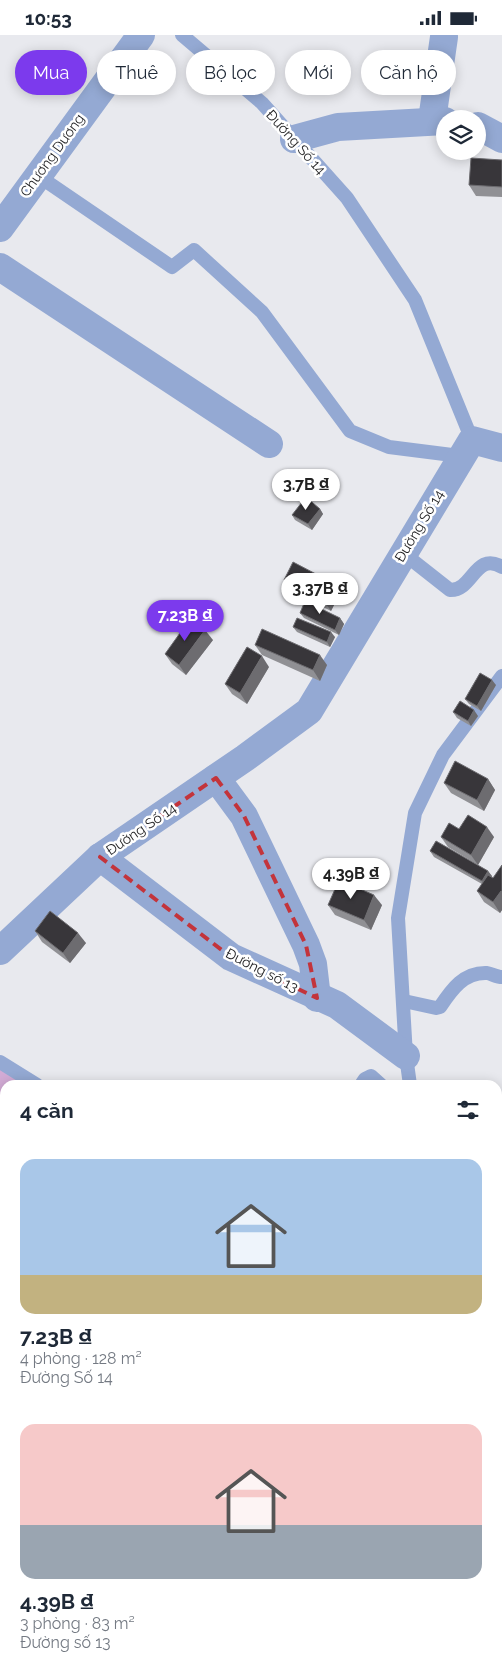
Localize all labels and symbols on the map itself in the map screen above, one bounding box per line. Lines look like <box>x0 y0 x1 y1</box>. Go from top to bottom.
street label: Đường Số 14 <box>263 106 329 178</box>
street label: Chương Dương <box>17 111 87 199</box>
pin: 3.7B ₫ <box>265 469 347 511</box>
street label: Đường Số 14 <box>391 487 447 565</box>
pin: 3.37B ₫ <box>274 573 366 615</box>
pin: 7.23B ₫ <box>139 599 231 642</box>
street label: Đường Số 14 <box>103 799 179 858</box>
pin: 4.39B ₫ <box>305 857 397 900</box>
street label: Đường số 13 <box>223 945 301 995</box>

